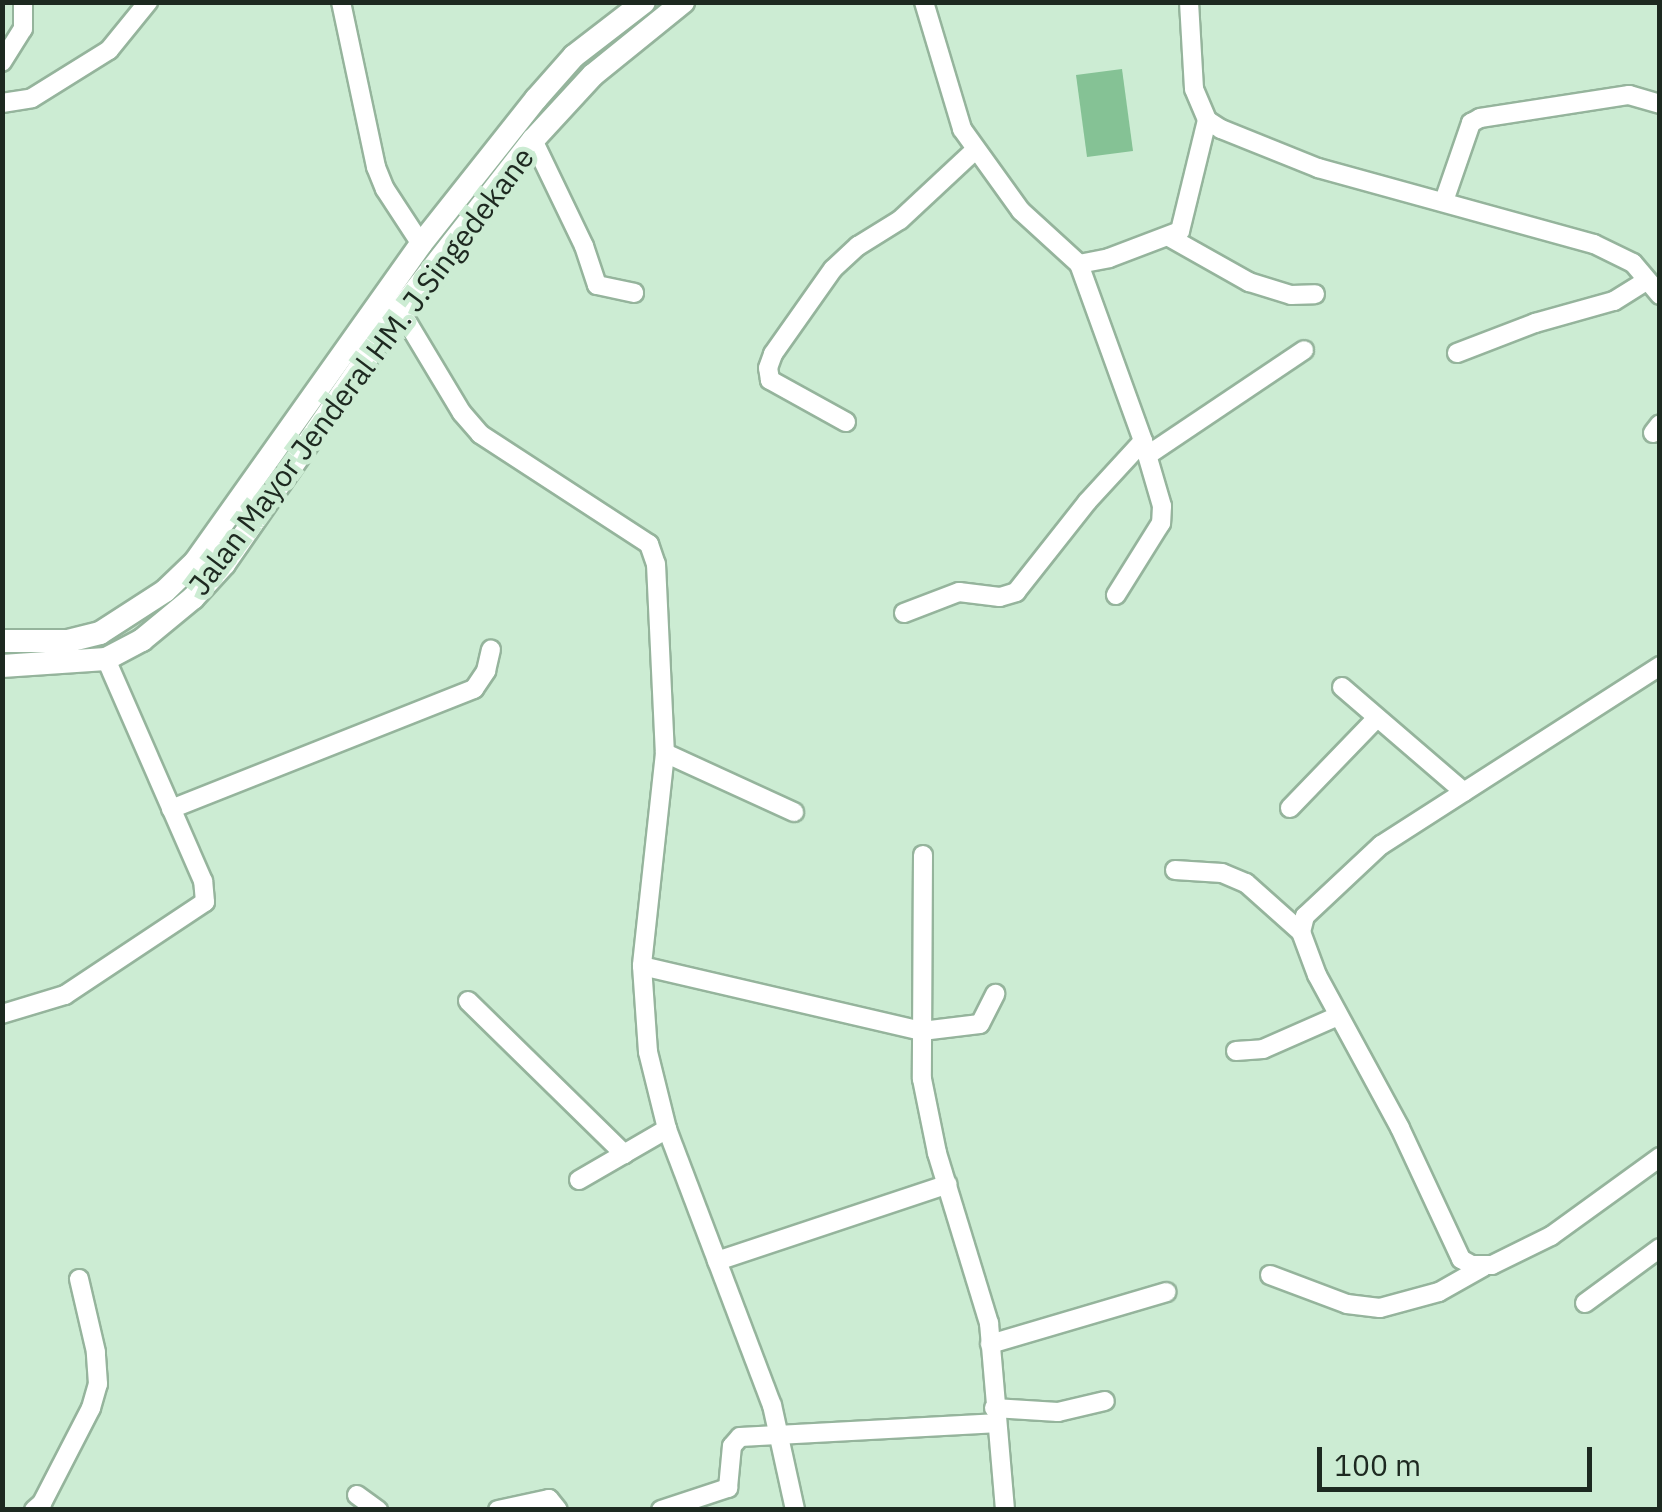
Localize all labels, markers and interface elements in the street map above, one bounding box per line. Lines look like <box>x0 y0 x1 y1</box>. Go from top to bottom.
street label: Jalan Mayor Jenderal HM. J.Singedekane <box>181 140 541 602</box>
scale bar <box>1322 1427 1597 1489</box>
text: 100 m <box>1334 1445 1421 1484</box>

